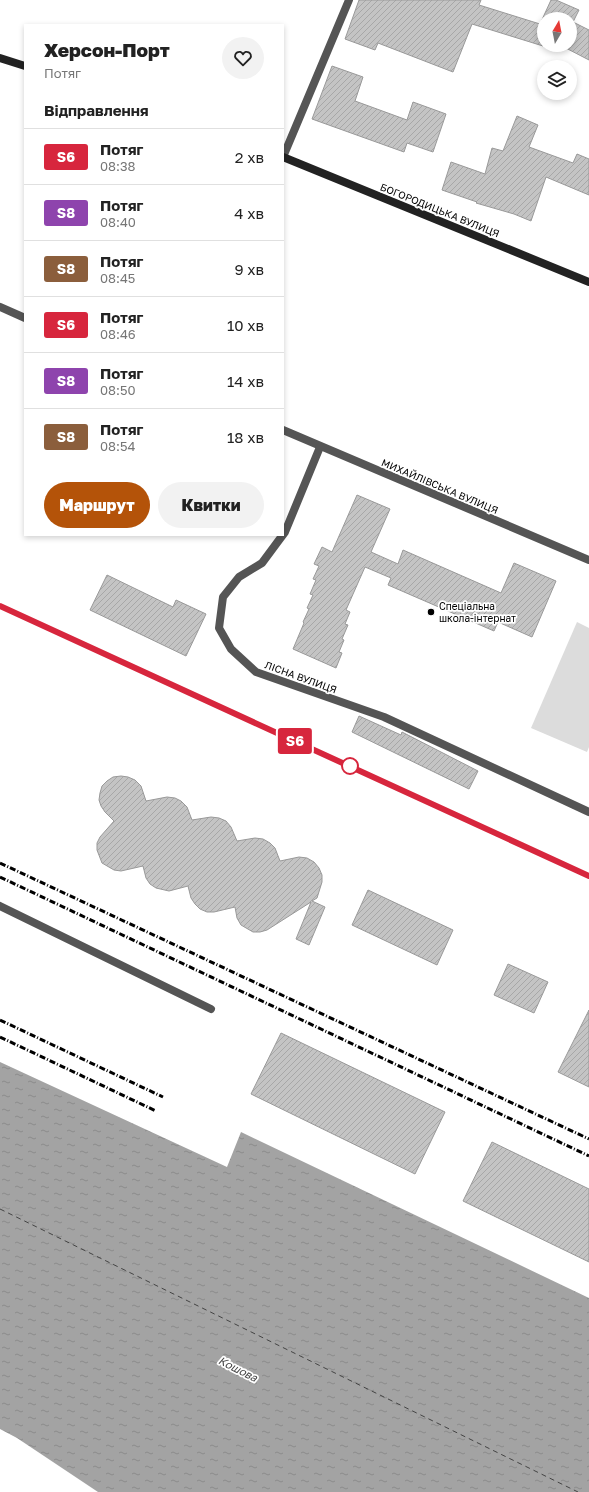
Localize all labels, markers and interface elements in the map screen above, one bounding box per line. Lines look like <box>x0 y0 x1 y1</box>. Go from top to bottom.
north arrow <box>537 12 577 52</box>
map controls <box>537 12 577 100</box>
button: heart <box>222 37 264 79</box>
text: Херсон-Порт <box>44 38 170 61</box>
button: layers <box>537 60 577 100</box>
text: Потяг <box>44 65 81 81</box>
text: Відправлення <box>44 101 149 119</box>
text: Потяг <box>100 140 143 158</box>
text: S6 <box>57 148 75 165</box>
text: 2 хв <box>235 148 264 166</box>
text: 08:38 <box>100 158 135 174</box>
street label: БОГОРОДИЦЬКА ВУЛИЦЯ <box>379 181 501 239</box>
text: Потяг <box>100 196 143 214</box>
text: S8 <box>57 204 75 221</box>
text: 4 хв <box>234 204 264 222</box>
text: 08:40 <box>100 214 136 230</box>
text: Потяг <box>100 252 143 270</box>
text: S8 <box>57 260 75 277</box>
text: 9 хв <box>234 260 264 278</box>
text: 08:45 <box>100 270 135 286</box>
text: Потяг <box>100 308 143 326</box>
text: S6 <box>57 316 75 333</box>
text: 10 хв <box>227 316 264 334</box>
text: 08:46 <box>100 326 136 342</box>
text: Потяг <box>100 364 143 382</box>
text: S8 <box>57 372 75 389</box>
text: 14 хв <box>227 372 264 390</box>
text: 08:50 <box>100 382 136 398</box>
text: Потяг <box>100 420 143 438</box>
text: S8 <box>57 428 75 445</box>
text: 18 хв <box>227 428 264 446</box>
text: 08:54 <box>100 438 135 454</box>
street label: МИХАЙЛІВСЬКА ВУЛИЦЯ <box>380 456 500 516</box>
button: Маршрут <box>44 482 150 528</box>
button: Квитки <box>158 482 264 528</box>
place label: Спеціальна школа-інтернат <box>439 600 516 624</box>
marker: Спеціальна школа-інтернат <box>426 607 436 617</box>
street label: ЛІСНА ВУЛИЦЯ <box>263 658 339 696</box>
line badge: S6 <box>277 728 313 754</box>
text: S6 <box>286 732 304 749</box>
unlabelled marker <box>341 757 359 775</box>
water label: Кошова <box>217 1353 261 1384</box>

